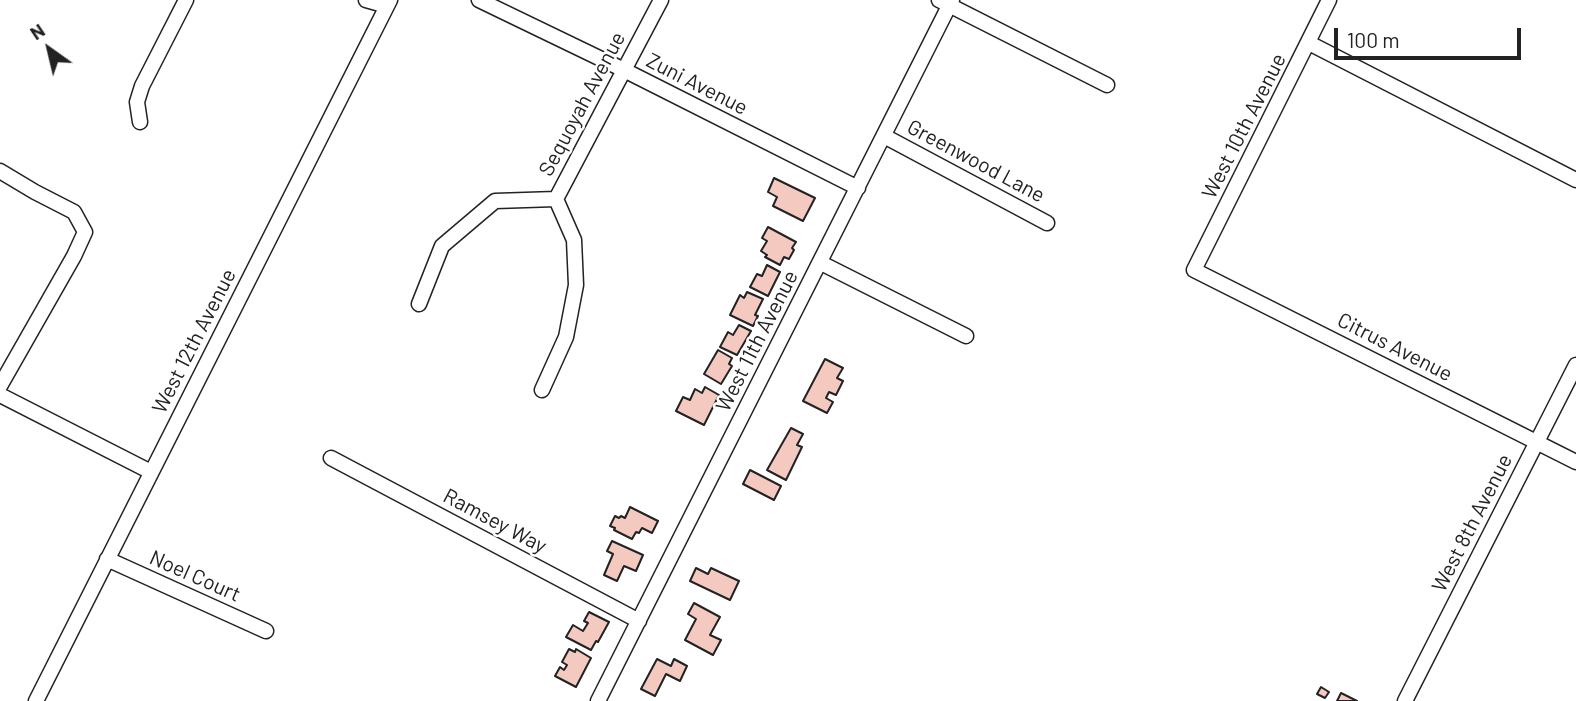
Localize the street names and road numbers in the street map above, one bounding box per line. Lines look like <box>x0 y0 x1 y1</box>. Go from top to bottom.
street label: Sequoyah Avenue <box>533 28 631 180</box>
street label: Zuni Avenue <box>642 48 752 120</box>
street label: West 10th Avenue <box>1197 49 1291 203</box>
street label: Greenwood Lane <box>903 114 1049 208</box>
street label: West 12th Avenue <box>147 265 241 417</box>
street label: West 11th Avenue <box>711 266 803 416</box>
street label: Citrus Avenue <box>1333 307 1457 387</box>
street label: West 8th Avenue <box>1426 450 1518 596</box>
street label: Ramsey Way <box>439 483 551 559</box>
street label: Noel Court <box>146 545 244 607</box>

